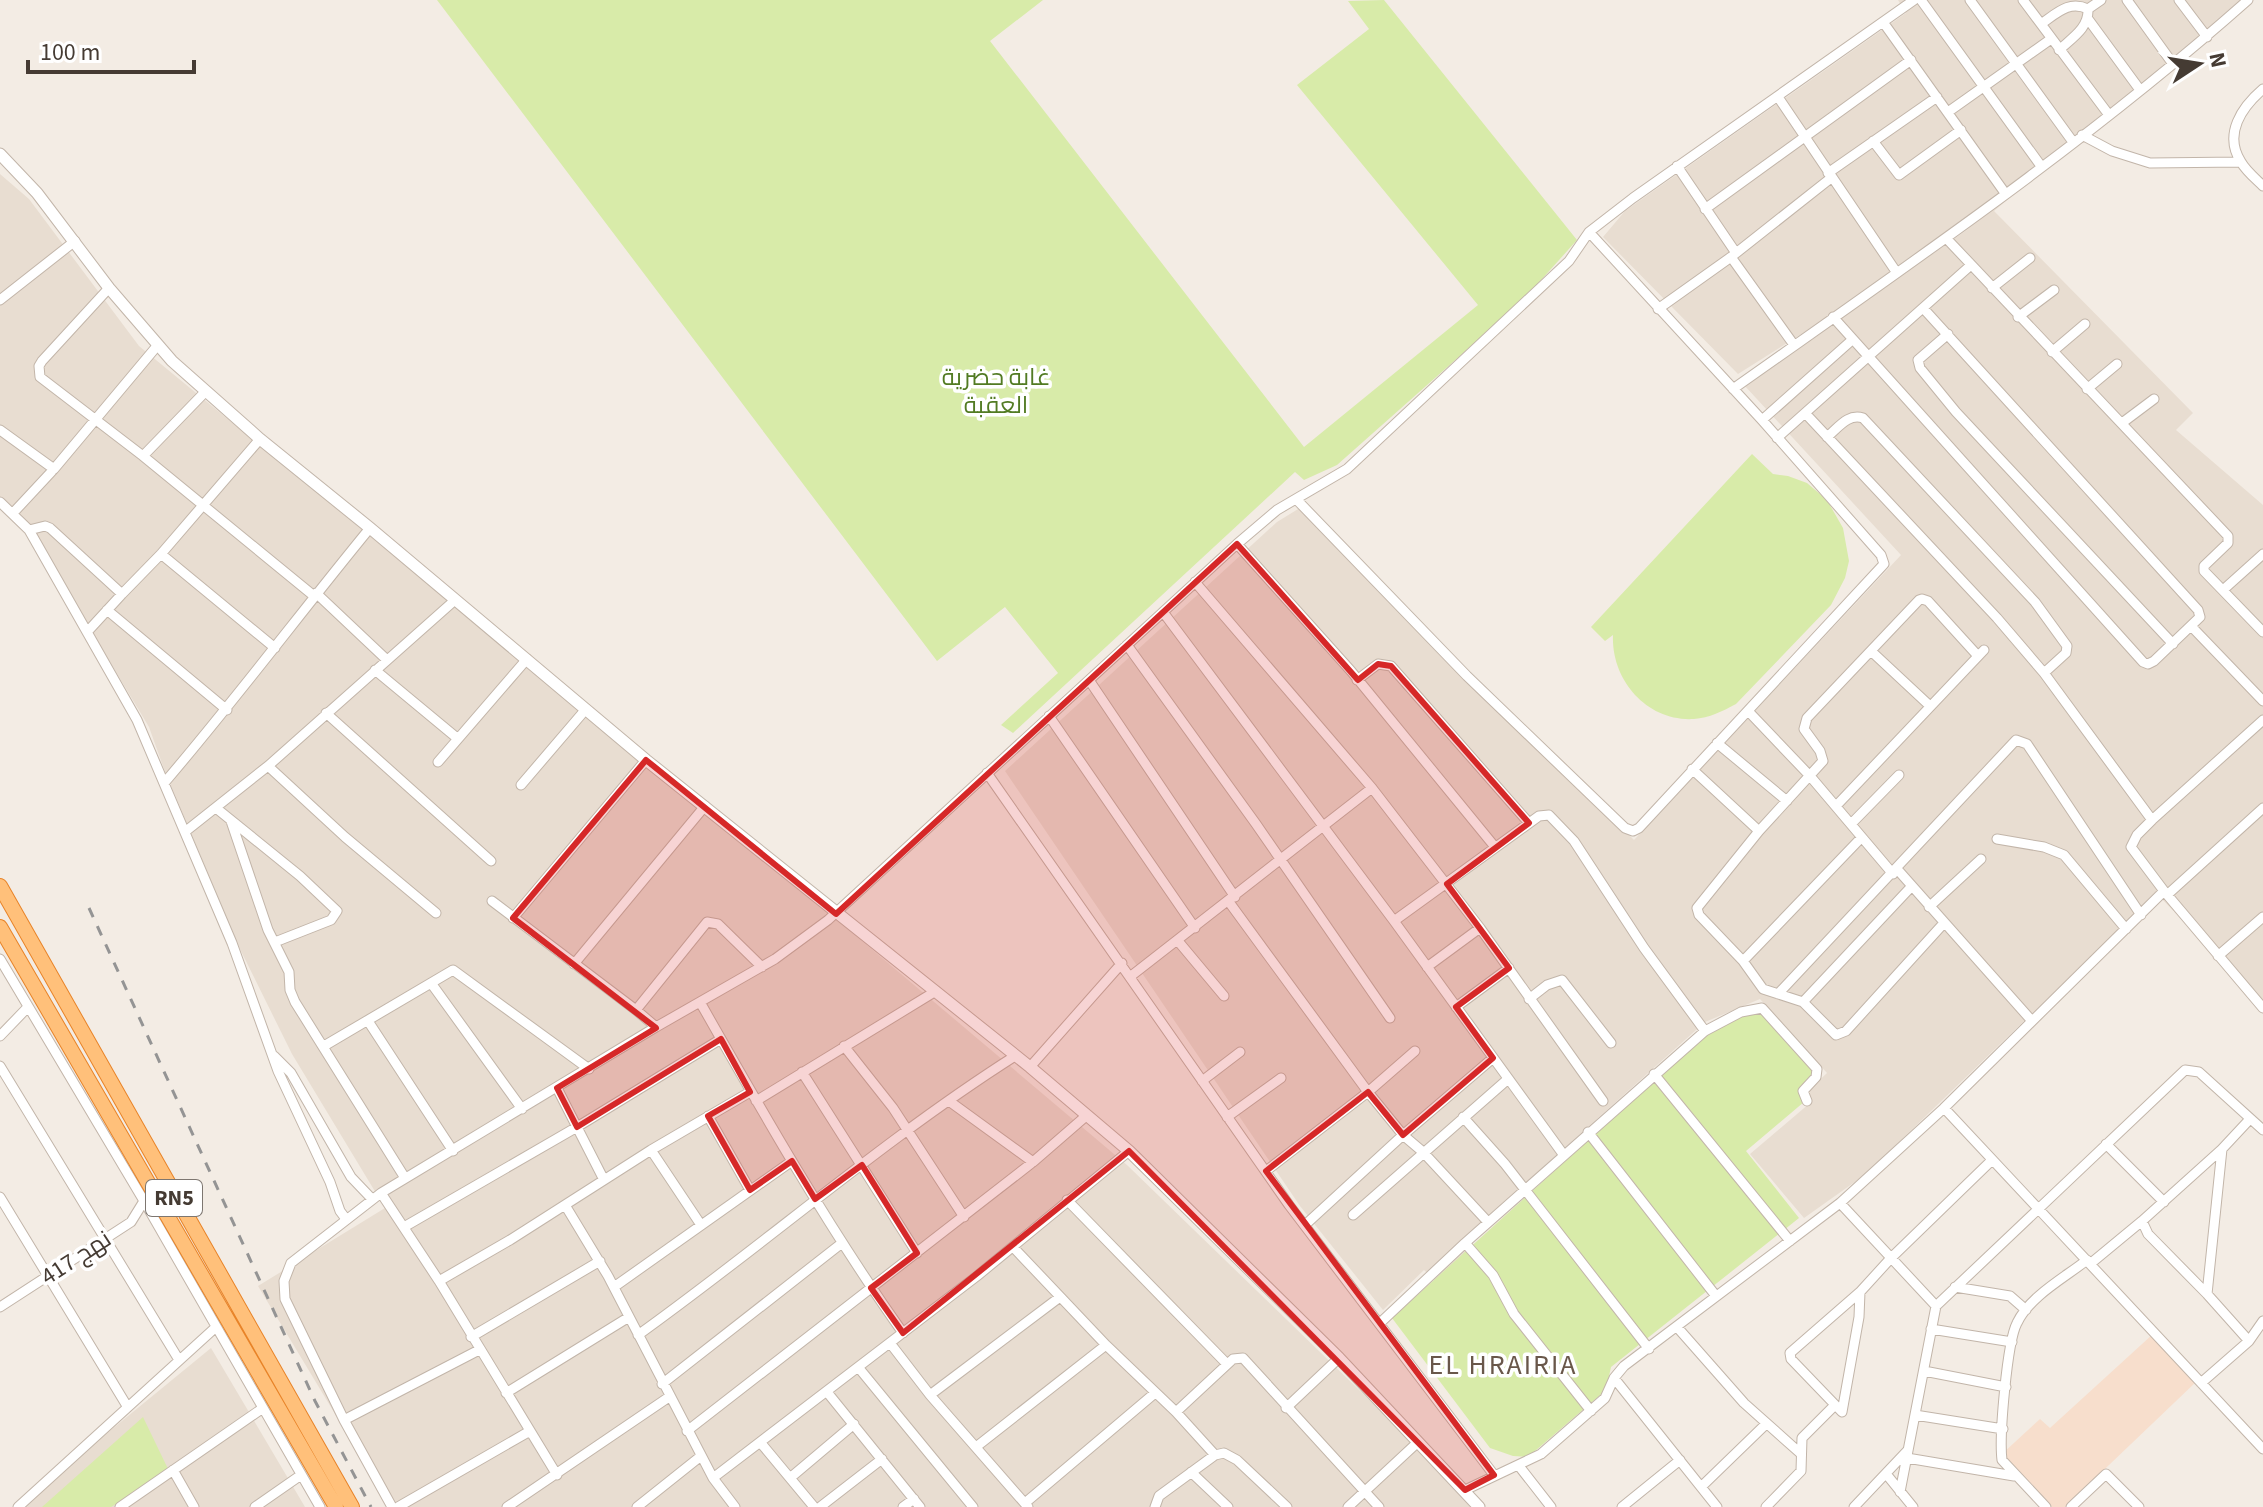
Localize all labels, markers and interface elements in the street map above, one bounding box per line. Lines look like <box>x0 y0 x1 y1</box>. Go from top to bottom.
scale bar <box>28 24 194 74</box>
north arrow <box>2159 24 2239 104</box>
text: 100 m <box>40 35 100 70</box>
text: N <box>2200 50 2235 71</box>
park label: غابة حضرية العقبة <box>942 360 1050 423</box>
road number: RN5 <box>146 1180 202 1216</box>
street label: نهج 417 <box>34 1222 118 1294</box>
district label: EL HRAIRIA <box>1428 1345 1578 1385</box>

